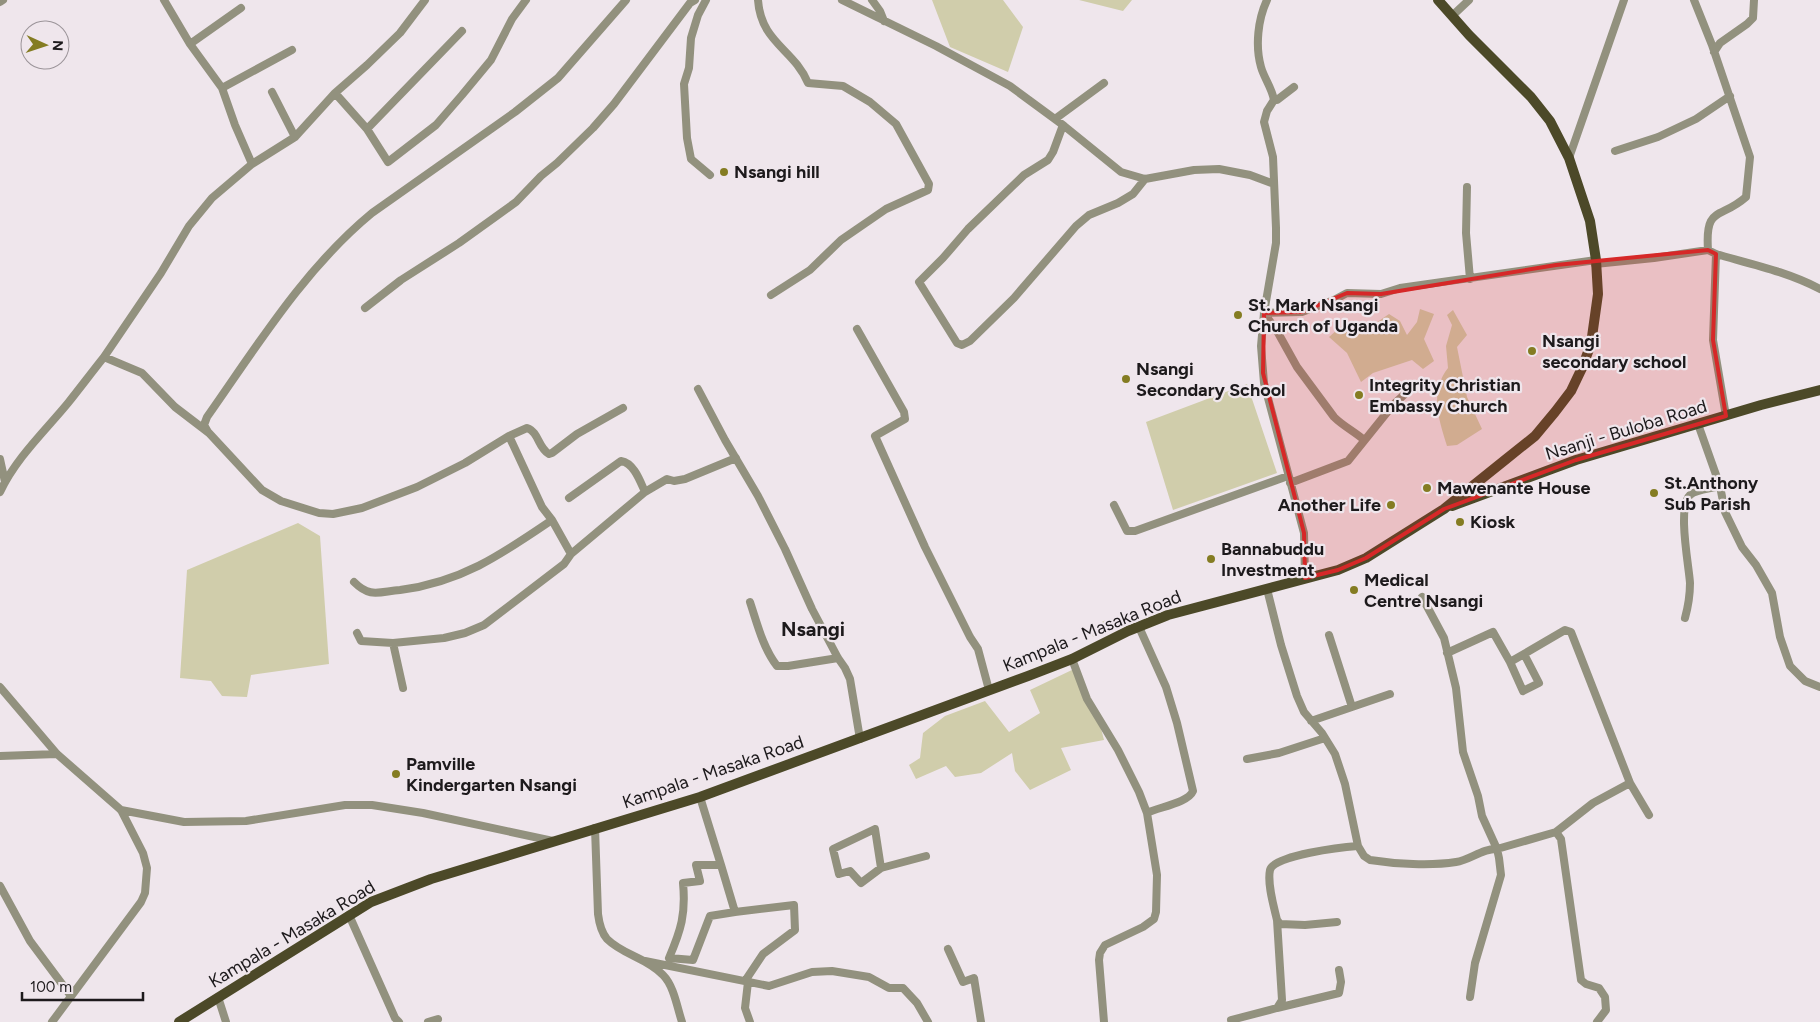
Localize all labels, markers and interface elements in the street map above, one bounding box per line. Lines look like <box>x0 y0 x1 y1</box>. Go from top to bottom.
north arrow <box>20 20 70 70</box>
text: N <box>49 40 66 52</box>
place label: Nsangi hill <box>734 161 820 183</box>
marker: Nsangi hill <box>718 166 730 178</box>
place label: St. Mark Nsangi Church of Uganda <box>1248 294 1398 337</box>
marker: St. Mark Nsangi Church of Uganda <box>1232 309 1244 321</box>
place label: Nsangi secondary school <box>1542 330 1686 373</box>
marker: Nsangi secondary school <box>1526 345 1538 357</box>
place label: Nsangi Secondary School <box>1136 358 1286 401</box>
marker: Nsangi Secondary School <box>1120 373 1132 385</box>
place label: Integrity Christian Embassy Church <box>1369 374 1521 417</box>
marker: Integrity Christian Embassy Church <box>1353 389 1365 401</box>
street label: Nsanji - Buloba Road <box>1542 395 1710 465</box>
place label: St.Anthony Sub Parish <box>1664 472 1759 515</box>
place label: Mawenante House <box>1437 477 1590 499</box>
marker: Mawenante House <box>1421 482 1433 494</box>
marker: St.Anthony Sub Parish <box>1648 487 1660 499</box>
place label: Another Life <box>1278 494 1381 516</box>
marker: Another Life <box>1385 499 1397 511</box>
place label: Kiosk <box>1470 511 1516 533</box>
marker: Kiosk <box>1454 516 1466 528</box>
place label: Bannabuddu Investment <box>1221 538 1324 581</box>
marker: Bannabuddu Investment <box>1205 553 1217 565</box>
place label: Medical Centre Nsangi <box>1364 569 1483 612</box>
marker: Medical Centre Nsangi <box>1348 584 1360 596</box>
street label: Kampala - Masaka Road <box>1000 585 1184 677</box>
district label: Nsangi <box>781 617 845 641</box>
street label: Kampala - Masaka Road <box>619 731 807 813</box>
place label: Pamville Kindergarten Nsangi <box>406 753 577 796</box>
marker: Pamville Kindergarten Nsangi <box>390 768 402 780</box>
street label: Kampala - Masaka Road <box>205 876 379 992</box>
scale bar <box>22 970 144 1002</box>
text: 100 m <box>30 978 72 996</box>

